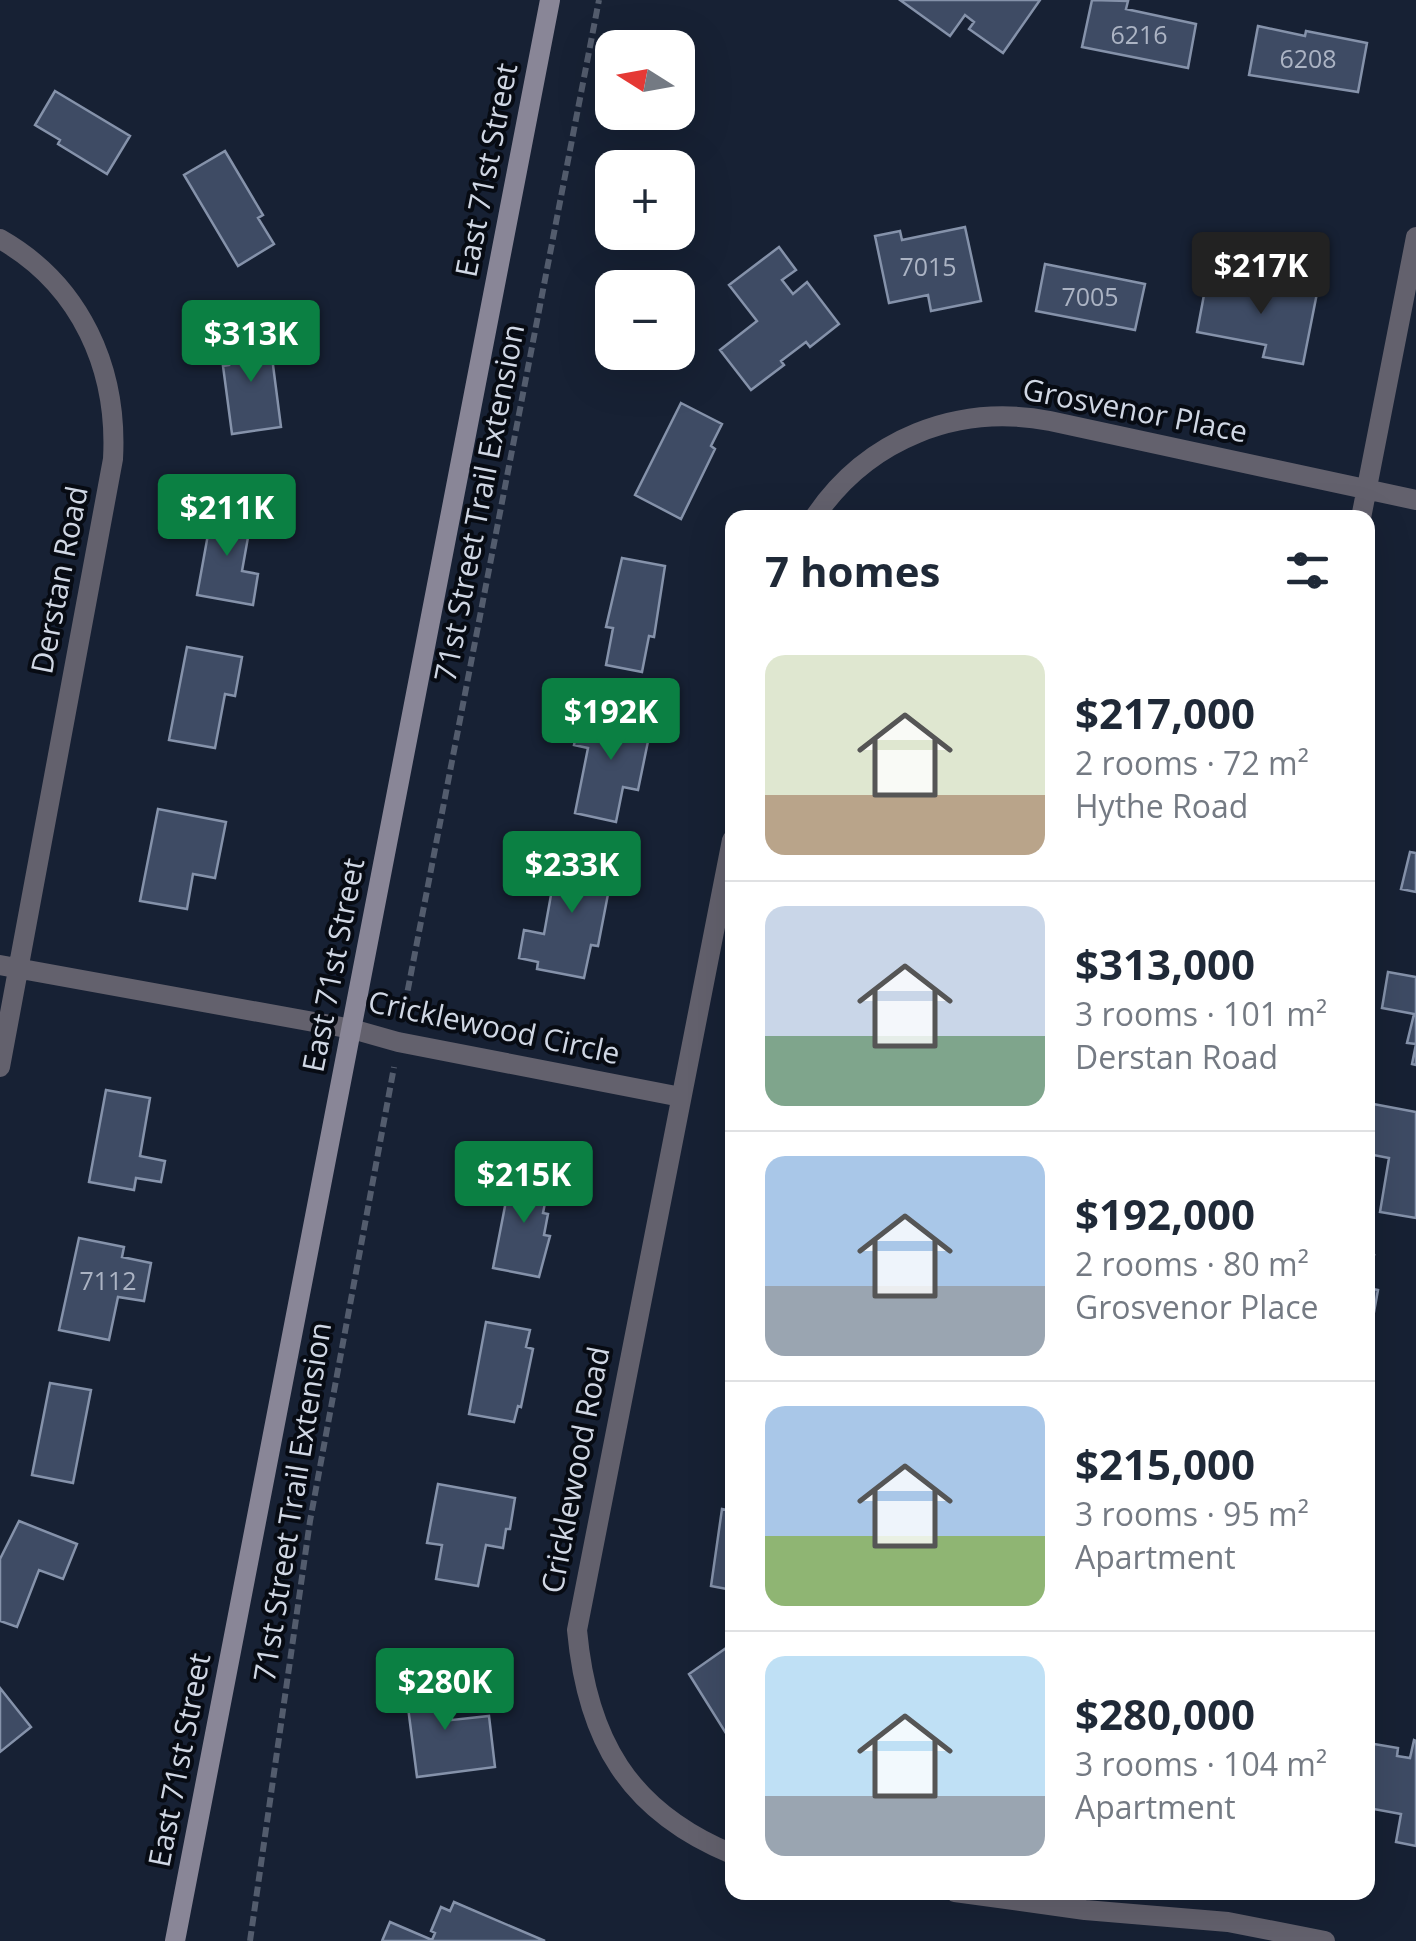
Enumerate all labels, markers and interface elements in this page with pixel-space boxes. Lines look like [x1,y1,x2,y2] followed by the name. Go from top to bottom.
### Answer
[1110,17,1168,51] house number: 6216
[595,30,695,130] north arrow
[595,30,695,370] map controls
[1279,41,1337,75] house number: 6208
[445,59,526,280] street label: East 71st Street
[595,150,695,250] button: +
[1191,232,1331,317] pin: $217K
[1214,243,1308,286] text: $217K
[899,249,957,283] house number: 7015
[595,270,695,370] button: −
[1061,279,1119,313] house number: 7005
[181,300,321,385] pin: $313K
[204,311,298,354] text: $313K
[424,320,533,685] street label: 71st Street Trail Extension
[1019,368,1251,451] street label: Grosvenor Place
[157,474,297,559] pin: $211K
[20,482,97,677] street label: Derstan Road
[180,485,274,528] text: $211K
[765,542,940,599] text: 7 homes
[1280,543,1335,598] icon: filters
[541,678,681,763] pin: $192K
[1075,684,1255,741] text: $217,000
[564,689,658,732] text: $192K
[845,695,965,815] icon: home
[1075,741,1309,784] text: 2 rooms · 72 m²
[1075,784,1248,827] text: Hythe Road
[502,831,642,916] pin: $233K
[525,842,619,885] text: $233K
[292,854,373,1075] street label: East 71st Street
[1075,935,1255,992] text: $313,000
[845,946,965,1066] icon: home
[365,980,624,1073] street label: Cricklewood Circle
[1075,992,1327,1035] text: 3 rooms · 101 m²
[1075,1035,1278,1078] text: Derstan Road
[454,1141,594,1226] pin: $215K
[477,1152,571,1195] text: $215K
[1075,1185,1255,1242] text: $192,000
[845,1196,965,1316] icon: home
[1075,1242,1309,1285] text: 2 rooms · 80 m²
[79,1263,137,1297] house number: 7112
[1075,1285,1318,1328] text: Grosvenor Place
[243,1319,340,1685] street label: 71st Street Trail Extension
[531,1343,619,1597] street label: Cricklewood Road
[1075,1435,1255,1492] text: $215,000
[845,1446,965,1566] icon: home
[1075,1492,1309,1535] text: 3 rooms · 95 m²
[1075,1535,1236,1578] text: Apartment
[375,1648,515,1733] pin: $280K
[138,1649,219,1870] street label: East 71st Street
[398,1659,492,1702] text: $280K
[1075,1685,1255,1742] text: $280,000
[845,1696,965,1816] icon: home
[1075,1742,1327,1785] text: 3 rooms · 104 m²
[1075,1785,1236,1828] text: Apartment

